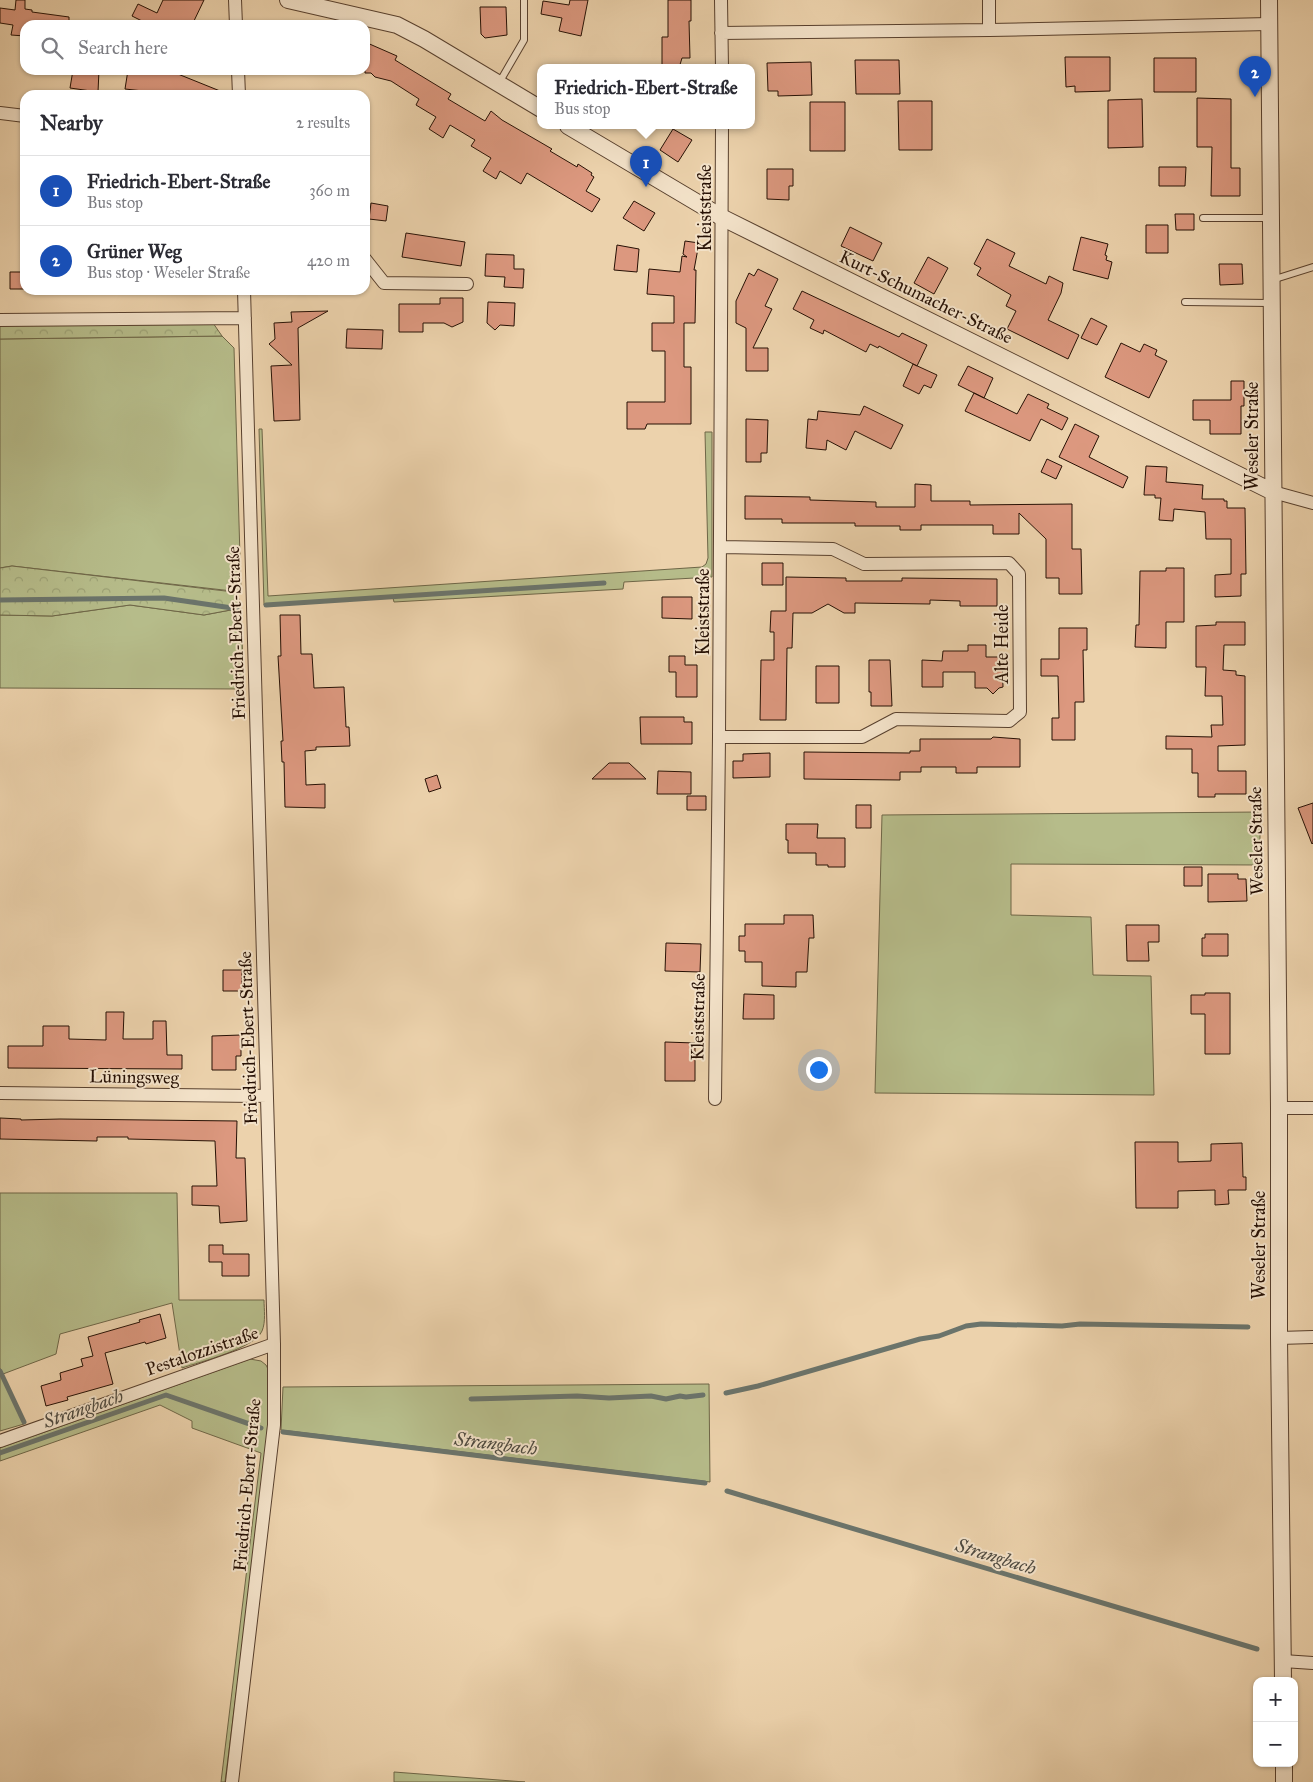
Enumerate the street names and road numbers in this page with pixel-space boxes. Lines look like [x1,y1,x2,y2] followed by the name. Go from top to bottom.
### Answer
[694,164,716,252] street label: Kleiststraße
[836,246,1016,348] street label: Kurt-Schumacher-Straße
[1241,382,1263,490] street label: Weseler Straße
[222,546,250,720] street label: Friedrich-Ebert-Straße
[692,568,714,656] street label: Kleiststraße
[991,605,1013,684] street label: Alte Heide
[1244,786,1268,896] street label: Weseler Straße
[234,951,262,1125] street label: Friedrich-Ebert-Straße
[686,973,710,1061] street label: Kleiststraße
[89,1065,180,1090] street label: Lüningsweg
[1248,1191,1270,1299] street label: Weseler Straße
[143,1321,261,1381] street label: Pestalozzistraße
[228,1398,266,1572] street label: Friedrich-Ebert-Straße

